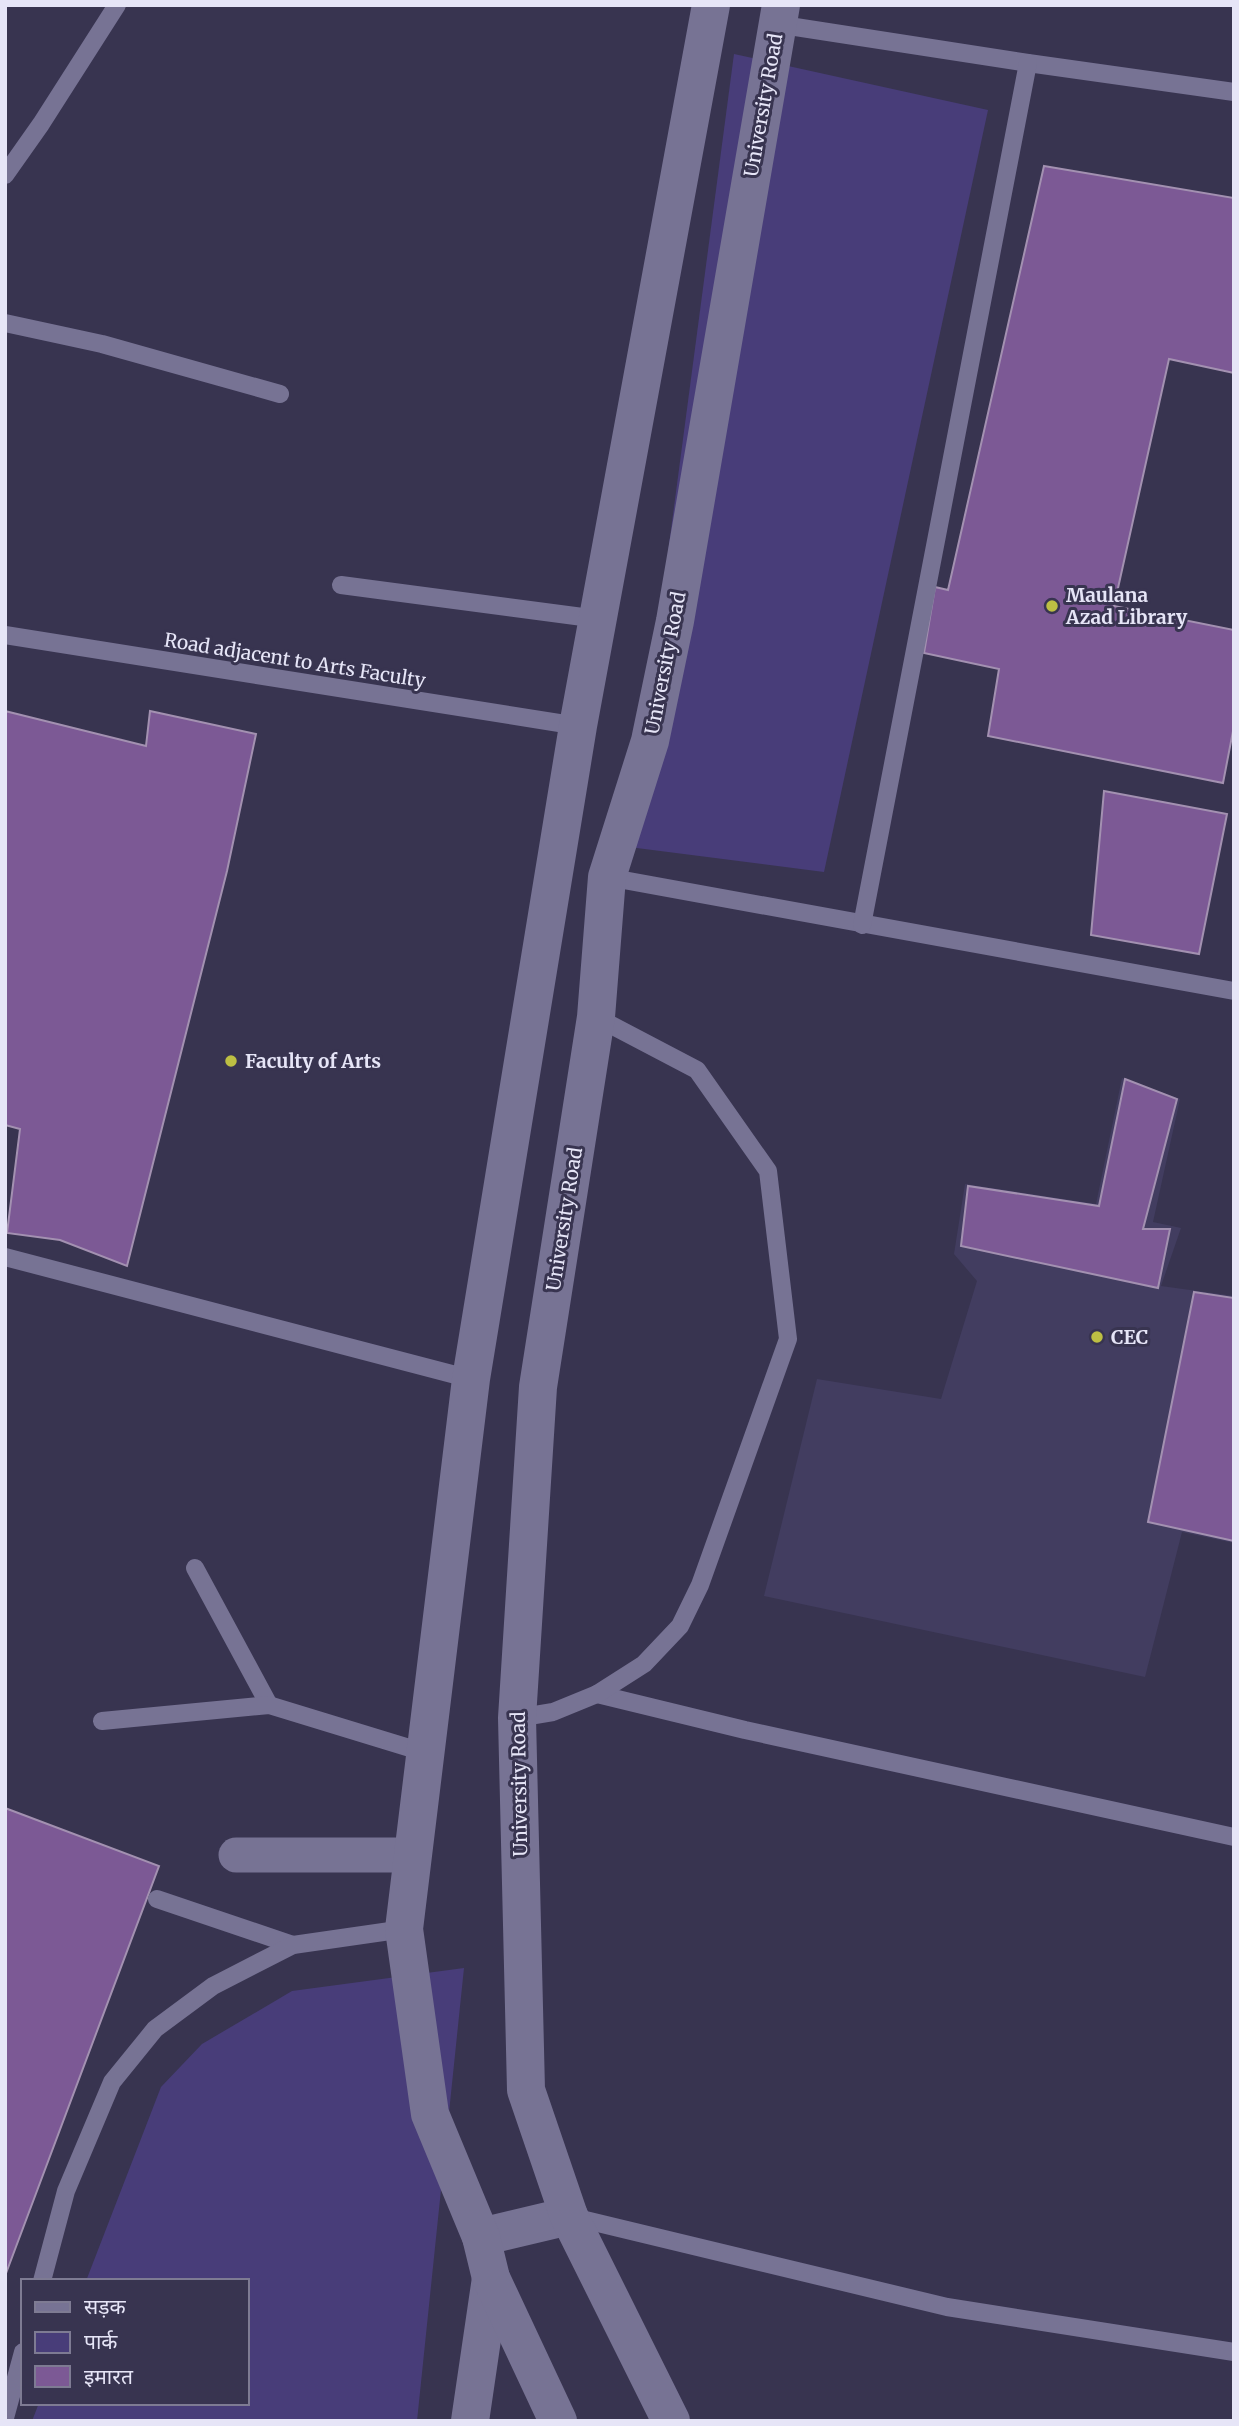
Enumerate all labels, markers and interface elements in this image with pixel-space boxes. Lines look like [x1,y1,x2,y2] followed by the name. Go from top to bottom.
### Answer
[739,31,787,179] street label: University Road
[1065,583,1188,629] place label: Maulana Azad Library
[639,589,691,737] street label: University Road
[1044,598,1060,614] marker: Maulana Azad Library
[163,627,427,693] street label: Road adjacent to Arts Faculty
[245,1049,381,1073] place label: Faculty of Arts
[223,1053,239,1069] marker: Faculty of Arts
[541,1145,587,1293] street label: University Road
[1111,1325,1148,1349] place label: CEC
[1089,1329,1105,1345] marker: CEC
[506,1711,532,1857] street label: University Road
[21,2279,248,2405] legend
[84,2293,126,2320] text: सड़क
[84,2328,118,2355] text: पार्क
[84,2363,134,2390] text: इमारत

